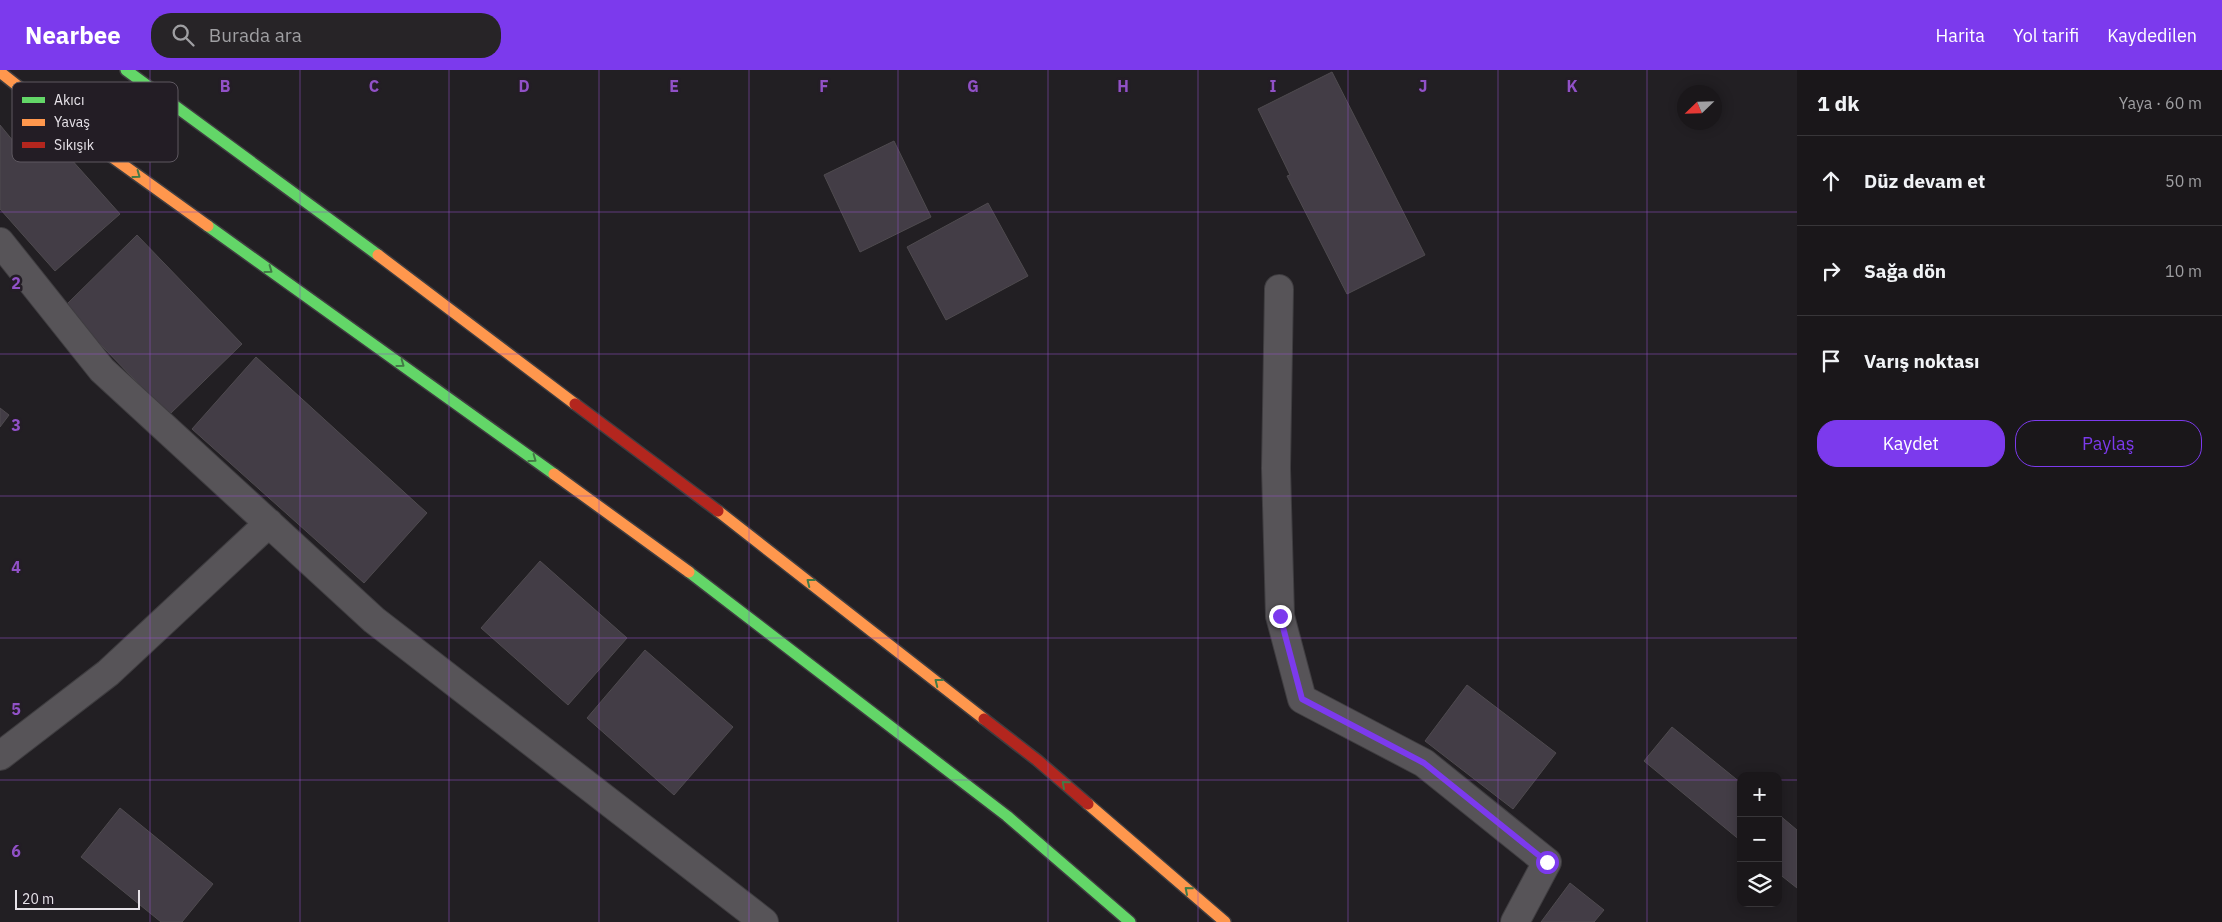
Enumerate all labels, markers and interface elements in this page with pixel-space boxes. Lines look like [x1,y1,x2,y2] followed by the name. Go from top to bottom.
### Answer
[151,13,501,58] search box
[25,19,121,51] text: Nearbee
[169,21,197,49] icon: search
[209,23,302,47] text: Burada ara
[1936,24,1985,47] text: Harita
[2013,24,2079,47] text: Yol tarifi
[2107,24,2197,47] text: Kaydedilen
[220,76,231,96] text: B
[369,76,379,96] text: C
[518,76,530,96] text: D
[669,76,679,96] text: E
[819,76,829,96] text: F
[967,76,979,96] text: G
[1117,76,1129,96] text: H
[1270,76,1277,96] text: I
[1419,76,1427,96] text: J
[1566,76,1578,96] text: K
[12,82,178,162] legend
[1677,85,1722,130] north arrow
[1817,89,1859,117] text: 1 dk
[54,91,84,109] text: Akıcı
[2119,93,2202,113] text: Yaya · 60 m
[54,113,90,131] text: Yavaş
[54,136,95,154] text: Sıkışık
[1817,167,1845,195] icon: ahead
[131,169,141,178] one-way arrow
[1864,169,1985,193] text: Düz devam et
[2165,171,2202,191] text: 50 m
[1817,257,1845,285] icon: right
[1864,259,1946,283] text: Sağa dön
[2165,261,2202,281] text: 10 m
[263,264,273,273] one-way arrow
[11,273,21,293] text: 2
[1817,347,1845,375] icon: arrive
[1864,349,1979,373] text: Varış noktası
[395,359,404,367] one-way arrow
[11,415,21,435] text: 3
[1817,420,2005,467] button: Kaydet
[2015,420,2202,467] button: Paylaş
[527,453,537,462] one-way arrow
[11,557,21,577] text: 4
[807,580,816,588] one-way arrow
[1269,605,1292,628] route end
[935,680,944,688] one-way arrow
[11,699,21,719] text: 5
[1737,772,1782,907] map controls
[1737,772,1782,817] button: +
[1061,781,1070,790] one-way arrow
[1737,817,1782,862] button: −
[11,841,21,861] text: 6
[1536,851,1559,874] route start
[1737,862,1782,907] button: layers
[15,887,140,910] scale bar
[1184,887,1193,896] one-way arrow
[22,890,54,908] text: 20 m

